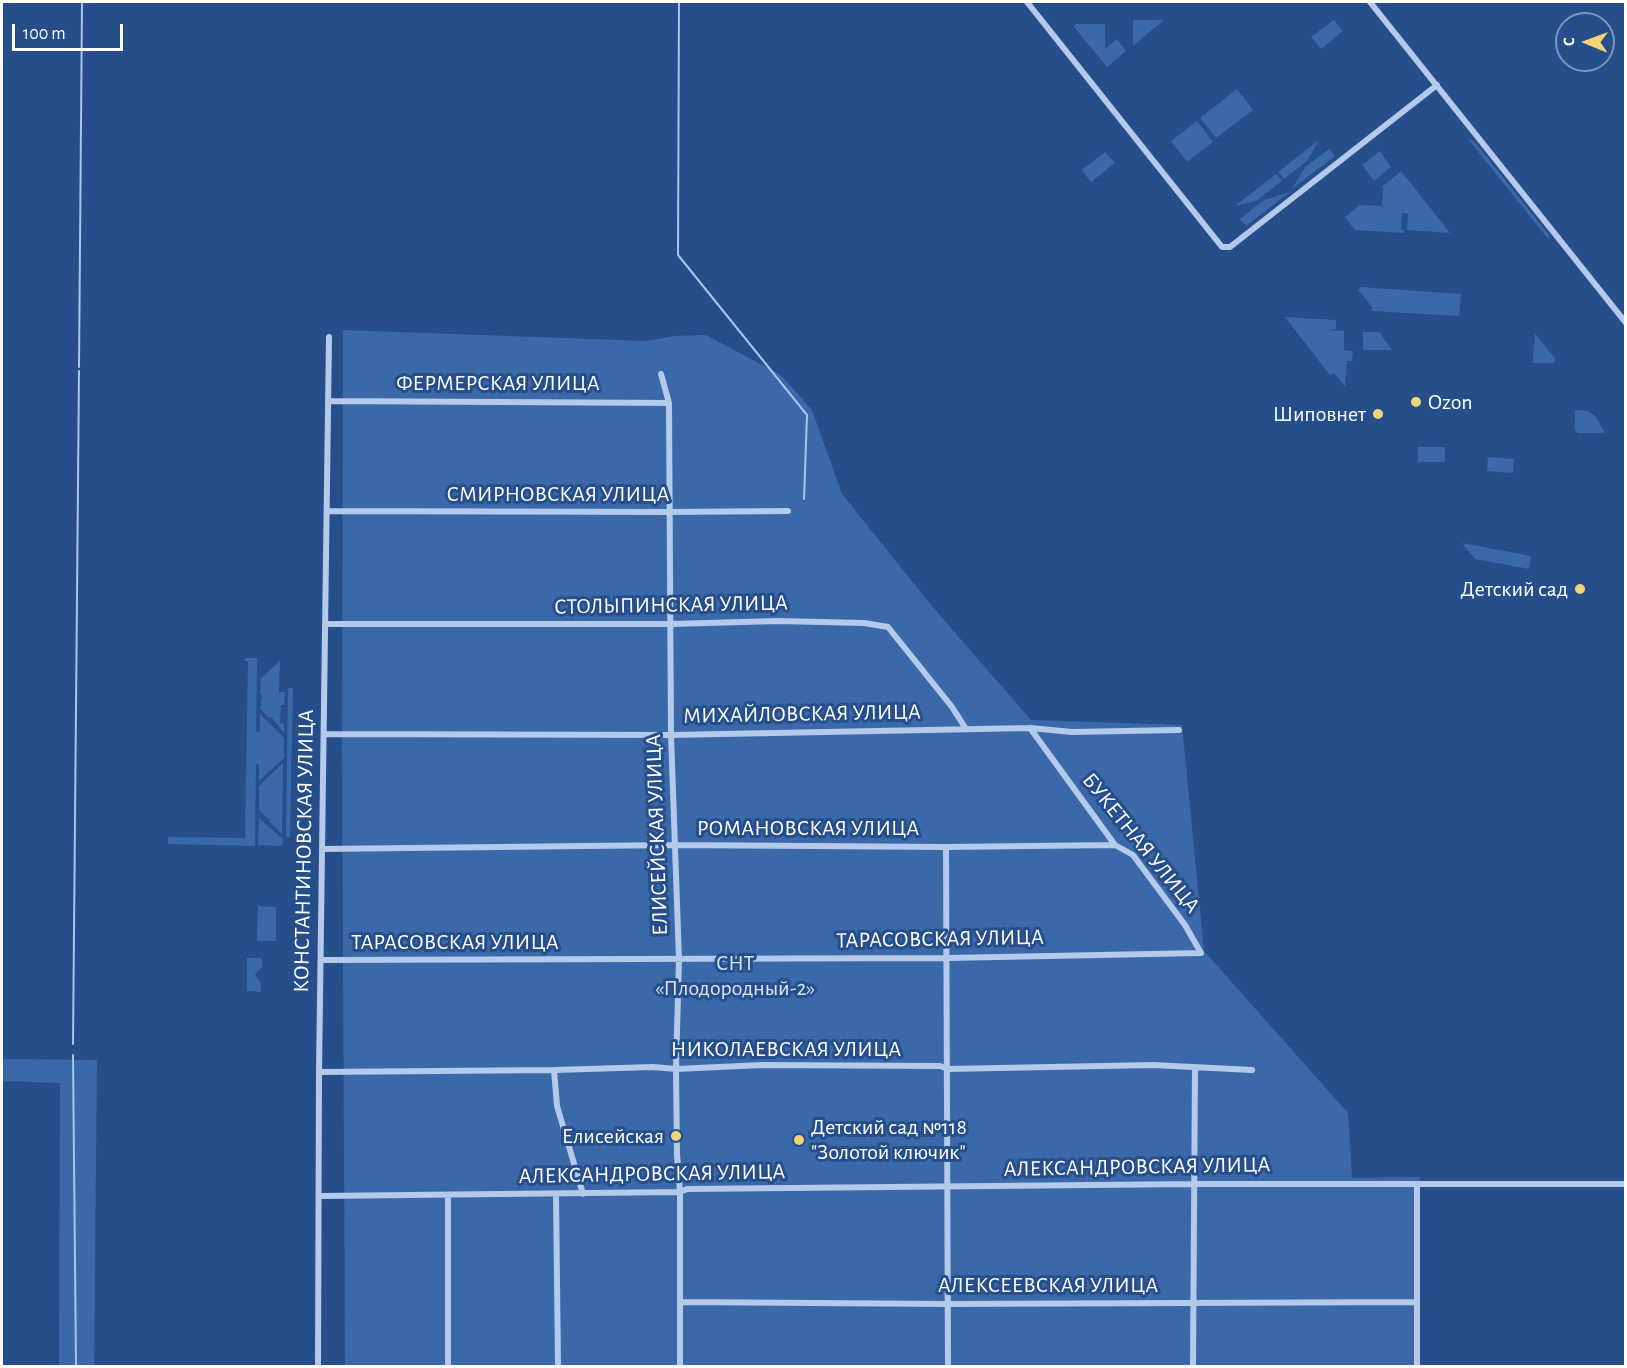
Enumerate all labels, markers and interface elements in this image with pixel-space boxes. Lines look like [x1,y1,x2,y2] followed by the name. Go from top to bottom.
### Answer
[15,12,126,50] scale bar
[1555,12,1615,72] north arrow
[23,25,66,43] text: 100 m
[1561,37,1577,46] text: С
[396,370,600,396] street label: ФЕРМЕРСКАЯ УЛИЦА
[1428,389,1473,415] place label: Ozon
[1409,395,1423,409] marker: Ozon
[1273,401,1366,427] place label: Шиповнет
[1371,407,1385,421] marker: Шиповнет
[447,481,669,507] street label: СМИРНОВСКАЯ УЛИЦА
[1461,576,1568,602] place label: Детский сад
[1573,582,1587,596] marker: Детский сад
[554,590,788,620] street label: СТОЛЫПИНСКАЯ УЛИЦА
[683,699,921,729] street label: МИХАЙЛОВСКАЯ УЛИЦА
[288,709,320,993] street label: КОНСТАНТИНОВСКАЯ УЛИЦА
[640,734,674,936] street label: ЕЛИСЕЙСКАЯ УЛИЦА
[1076,768,1206,918] street label: БУКЕТНАЯ УЛИЦА
[697,815,919,841] street label: РОМАНОВСКАЯ УЛИЦА
[836,924,1044,954] street label: ТАРАСОВСКАЯ УЛИЦА
[351,929,559,955] street label: ТАРАСОВСКАЯ УЛИЦА
[655,950,815,1002] park label: СНТ «Плодородный-2»
[671,1036,901,1062] street label: НИКОЛАЕВСКАЯ УЛИЦА
[811,1114,967,1166] place label: Детский сад №118 "Золотой ключик"
[562,1123,664,1149] place label: Елисейская
[669,1129,683,1143] marker: Елисейская
[792,1133,806,1147] marker: Детский сад №118 "Золотой ключик"
[1003,1151,1271,1183] street label: АЛЕКСАНДРОВСКАЯ УЛИЦА
[518,1158,786,1190] street label: АЛЕКСАНДРОВСКАЯ УЛИЦА
[938,1272,1158,1298] street label: АЛЕКСЕЕВСКАЯ УЛИЦА

